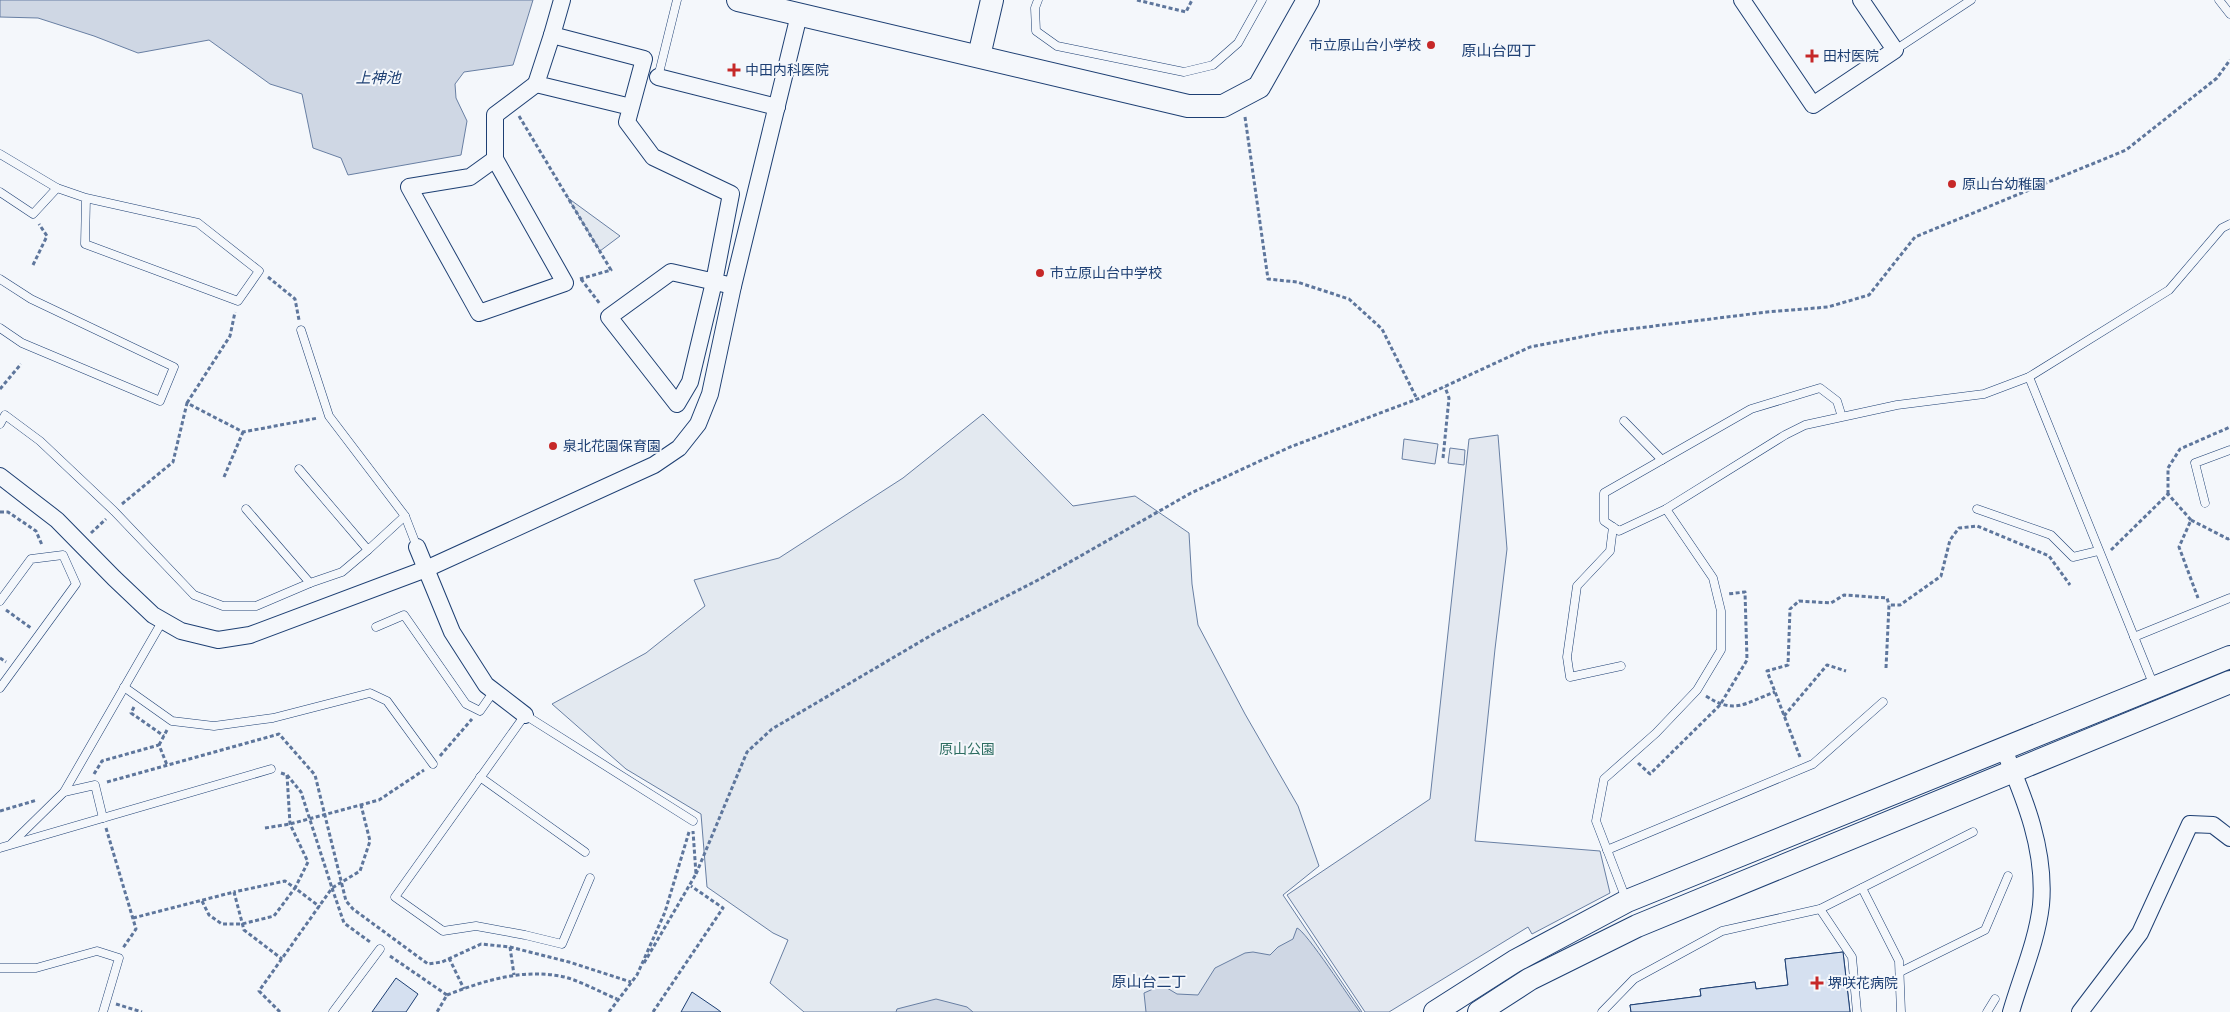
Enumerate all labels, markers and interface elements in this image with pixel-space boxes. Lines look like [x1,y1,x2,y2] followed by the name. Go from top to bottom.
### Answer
[1309,36,1421,54] place label: 市立原山台小学校
[1425,39,1437,51] marker: 市立原山台小学校
[1461,41,1537,61] district label: 原山台四丁
[1823,47,1879,65] place label: 田村医院
[1805,49,1819,63] marker: 田村医院
[745,61,829,79] place label: 中田内科医院
[727,63,741,77] marker: 中田内科医院
[355,68,402,88] water label: 上神池
[1962,175,2046,193] place label: 原山台幼稚園
[1946,178,1958,190] marker: 原山台幼稚園
[1050,264,1162,282] place label: 市立原山台中学校
[1034,267,1046,279] marker: 市立原山台中学校
[563,437,661,455] place label: 泉北花園保育園
[547,440,559,452] marker: 泉北花園保育園
[939,740,995,758] park label: 原山公園
[1111,972,1187,992] district label: 原山台二丁
[1828,974,1898,992] place label: 堺咲花病院
[1810,976,1824,990] marker: 堺咲花病院

